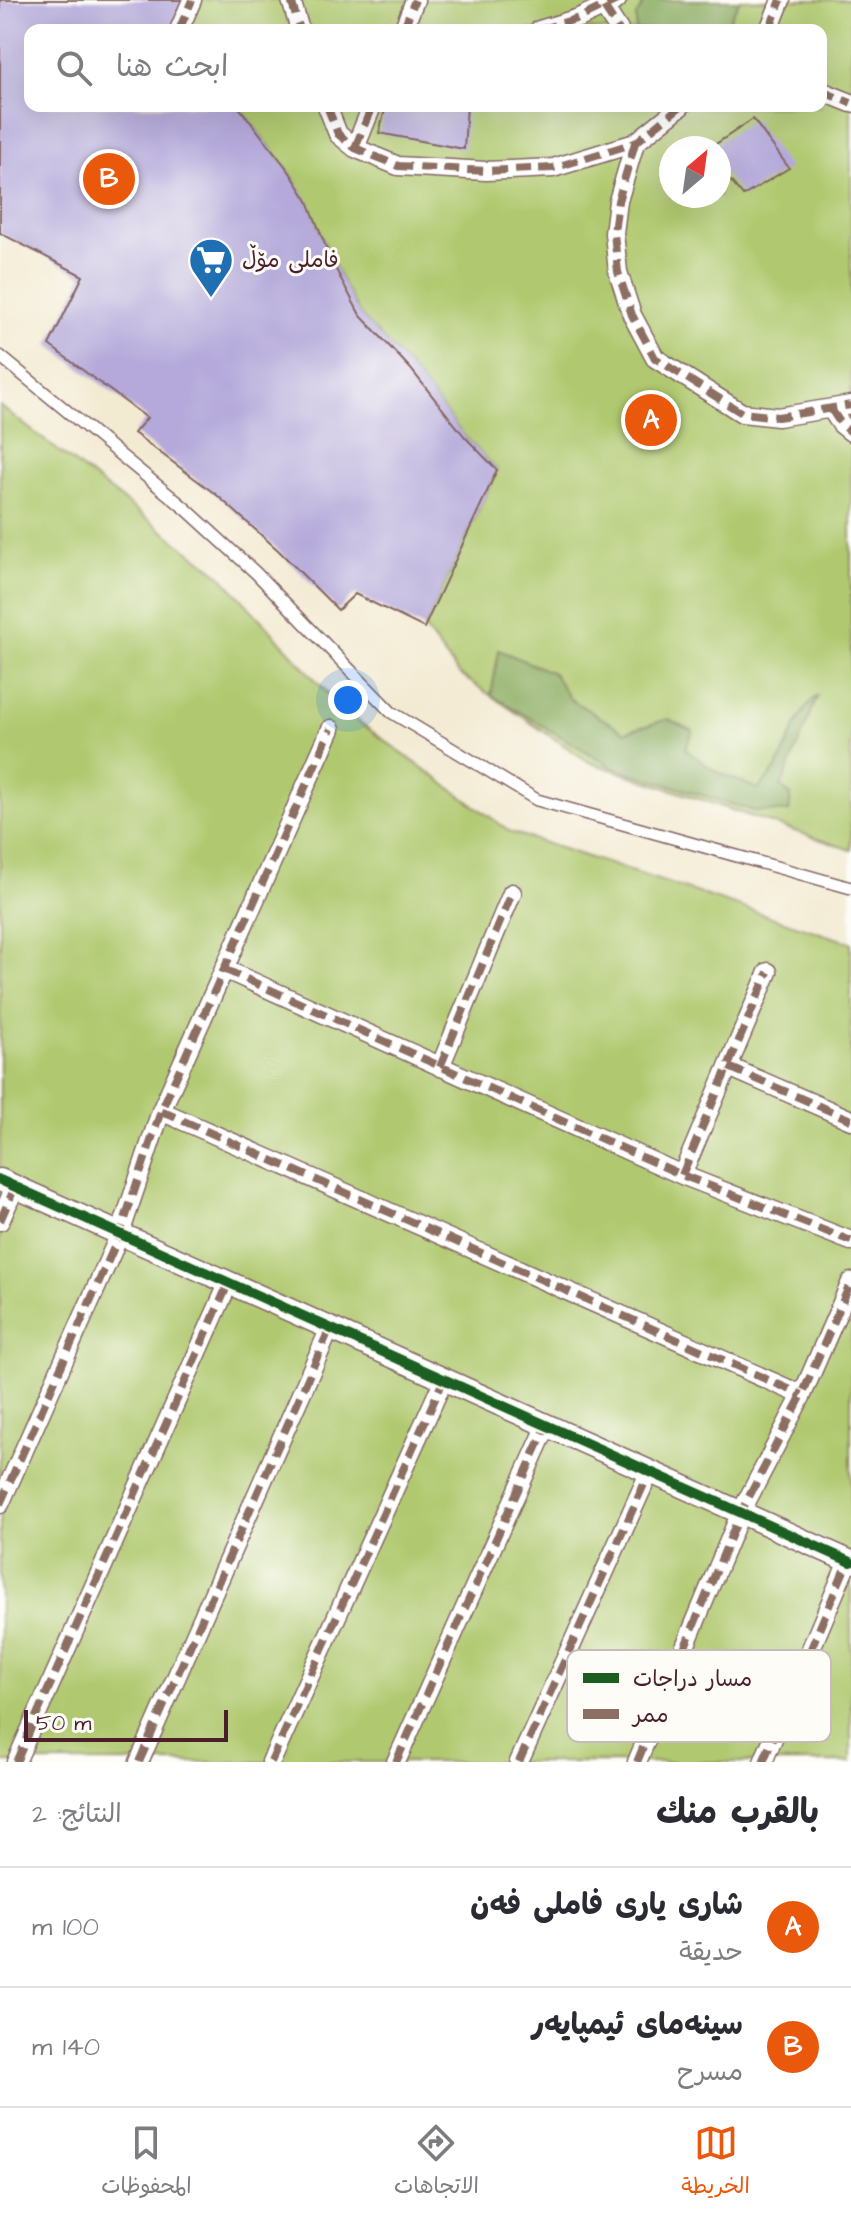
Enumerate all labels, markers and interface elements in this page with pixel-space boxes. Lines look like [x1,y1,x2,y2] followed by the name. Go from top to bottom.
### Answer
[24,24,827,112] search box
[52,46,96,90] icon: search
[116,46,228,88] text: ابحث هنا
[659,136,731,208] north arrow
[83,149,135,209] pin: B
[187,236,235,299] supermarket icon: فاملی مۆڵ
[242,243,339,276] place label: فاملی مۆڵ
[625,390,677,450] pin: A
[328,680,368,720] your location
[567,1650,831,1742] legend
[633,1664,752,1695] text: مسار دراجات
[631,1700,669,1731] text: ممر
[24,1706,228,1742] scale bar
[36,1708,91,1739] text: 50 m
[656,1789,819,1837] text: بالقرب منك
[32,1796,122,1832] text: النتائج: 2
[470,1884,743,1926] text: شاری یاری فاملی فەن
[32,1909,99,1945] text: 100 m
[785,1909,801,1945] text: A
[679,1934,743,1970] text: حديقة
[532,2004,743,2046] text: سینەمای ئیمپایەر
[32,2029,100,2065] text: 140 m
[784,2029,802,2065] text: B
[677,2054,743,2090] text: مسرح
[101,2121,192,2205] tab: المحفوظات
[394,2121,479,2205] tab: الاتجاهات
[681,2121,750,2205] tab: الخريطة

